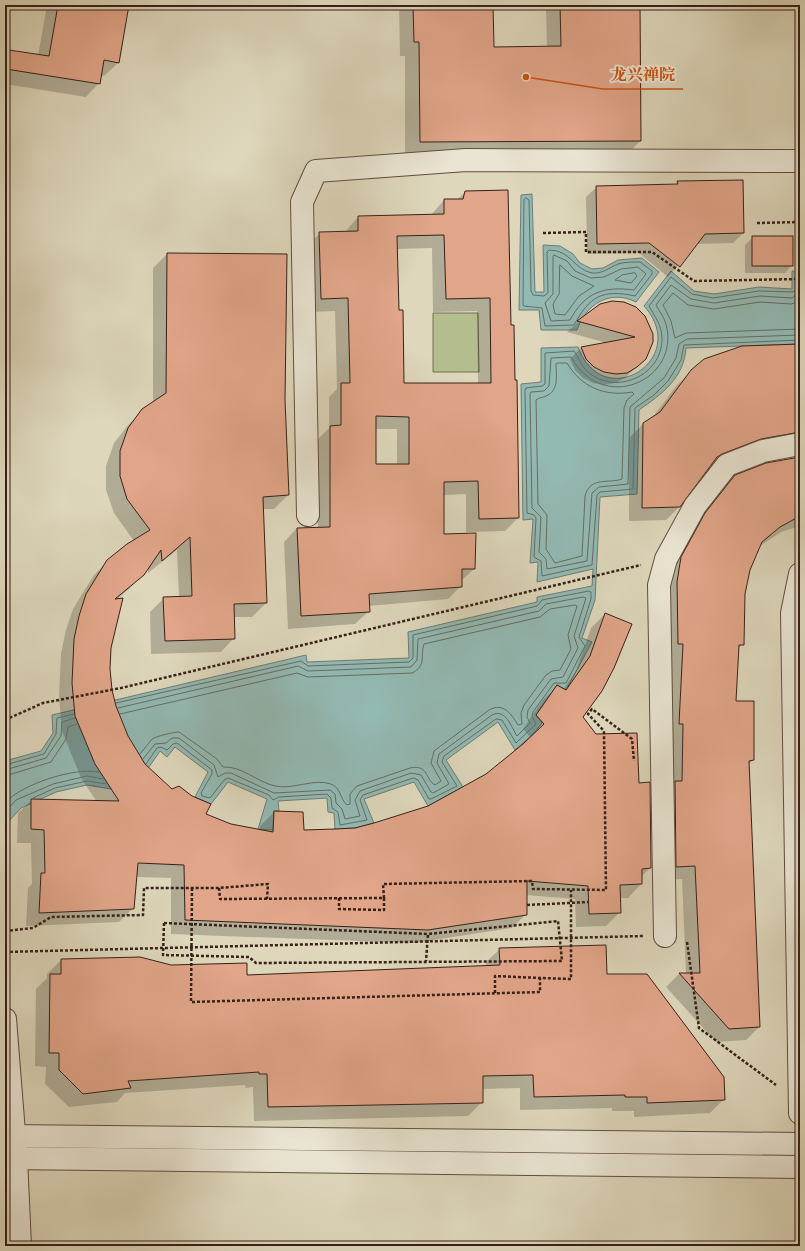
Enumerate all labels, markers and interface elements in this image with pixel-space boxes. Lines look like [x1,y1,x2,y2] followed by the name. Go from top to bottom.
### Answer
[603,61,683,89] callout: 龙兴禅院
[611,62,675,86] text: 龙兴禅院

